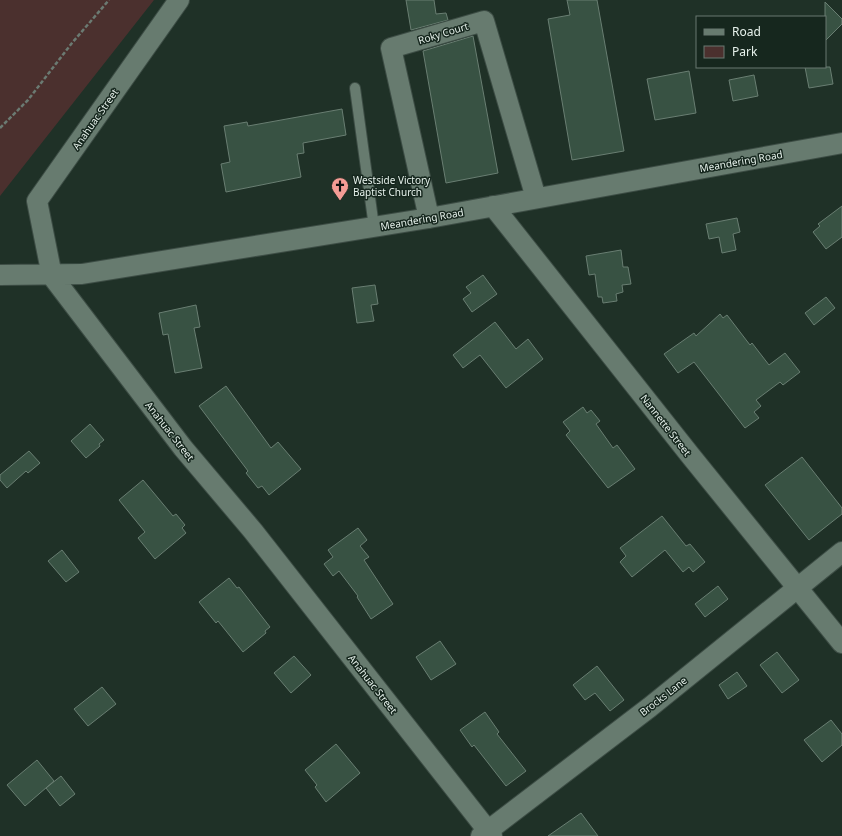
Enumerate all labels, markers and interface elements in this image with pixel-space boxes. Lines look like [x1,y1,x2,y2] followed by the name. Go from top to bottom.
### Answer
[696,16,826,68] legend
[416,19,470,47] street label: Roky Court
[732,23,761,40] text: Road
[732,43,758,60] text: Park
[69,85,121,152] street label: Anahuac Street
[698,147,784,175] street label: Meandering Road
[353,173,431,199] place label: Westside Victory Baptist Church
[330,176,350,201] church icon: Westside Victory Baptist Church
[379,205,465,233] street label: Meandering Road
[638,391,695,459] street label: Nannette Street
[142,399,198,464] street label: Anahuac Street
[345,652,401,717] street label: Anahuac Street
[636,673,690,719] street label: Brocks Lane

